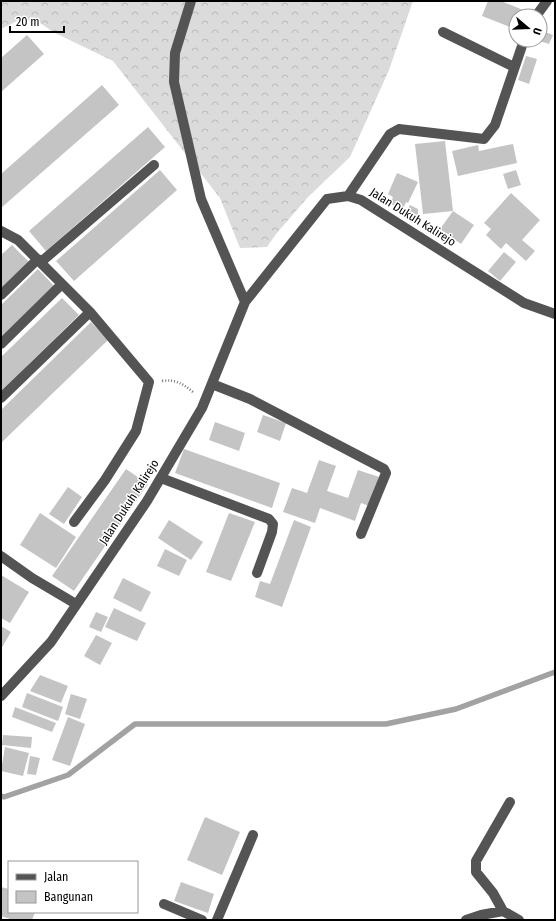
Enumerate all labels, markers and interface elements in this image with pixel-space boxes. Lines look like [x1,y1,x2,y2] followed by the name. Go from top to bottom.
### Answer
[10,8,64,34] scale bar
[508,8,548,48] north arrow
[16,15,40,29] text: 20 m
[530,26,544,36] text: U
[367,185,459,249] street label: Jalan Dukuh Kalirejo
[96,457,162,547] street label: Jalan Dukuh Kalirejo
[8,861,138,913] legend
[44,870,68,884] text: Jalan
[44,890,93,904] text: Bangunan

